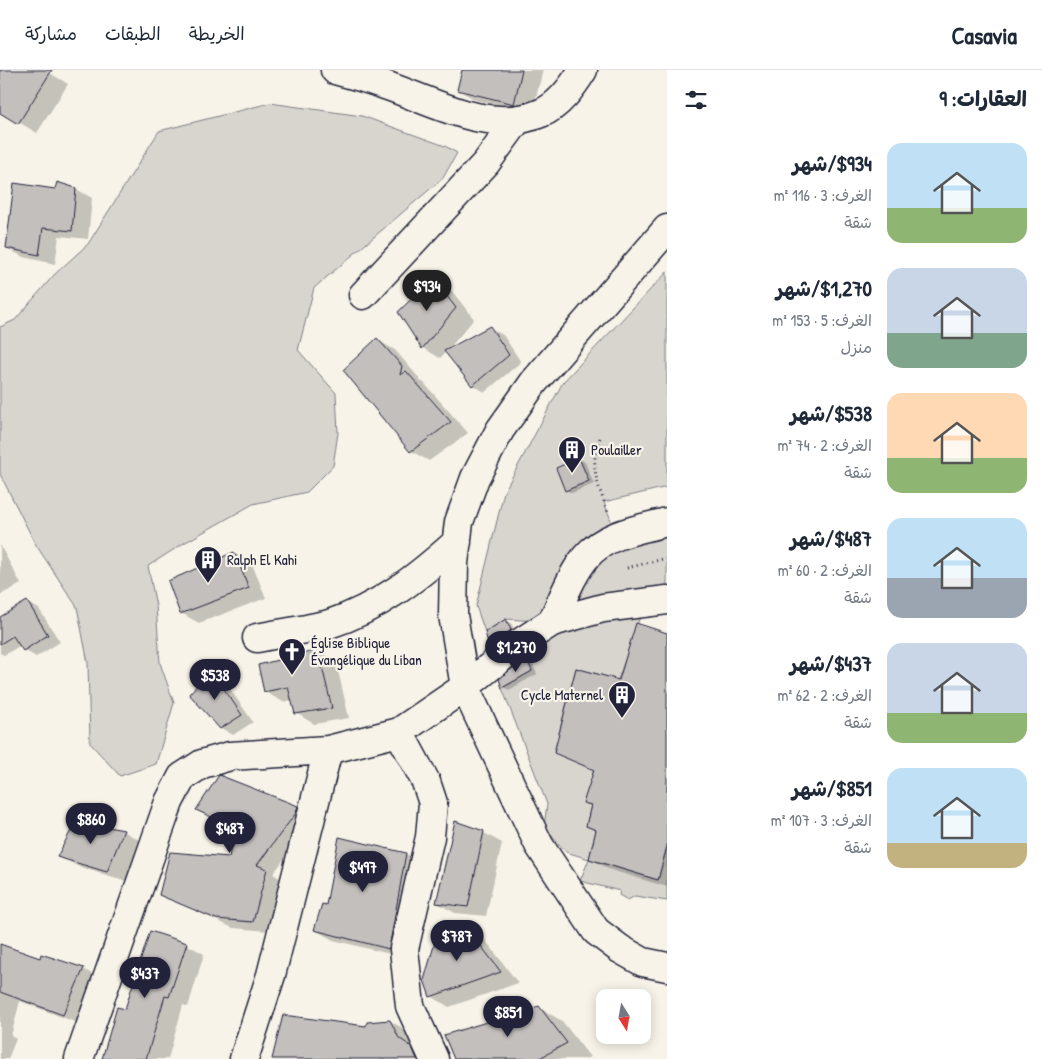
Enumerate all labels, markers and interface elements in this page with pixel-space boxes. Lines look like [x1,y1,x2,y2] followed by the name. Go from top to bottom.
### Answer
[951,19,1017,51] text: Casavia
[25,21,77,46] text: مشاركة
[105,21,161,46] text: الطبقات
[189,21,245,46] text: الخريطة
[939,84,1027,113] text: العقارات: 9
[682,86,710,114] icon: filters
[793,149,872,178] text: $934/شهر
[927,163,987,223] icon: home
[774,184,872,206] text: الغرف: 3 · 116 m²
[844,211,872,233] text: شقة
[397,270,457,312] pin: $934
[776,274,872,303] text: $1,270/شهر
[413,275,441,297] text: $934
[927,288,987,348] icon: home
[772,309,872,331] text: الغرف: 5 · 153 m²
[840,336,872,358] text: منزل
[790,399,872,428] text: $538/شهر
[927,413,987,473] icon: home
[777,434,872,456] text: الغرف: 2 · 74 m²
[557,435,587,474] building icon: Poulailler
[591,439,642,460] place label: Poulailler
[844,461,872,483] text: شقة
[790,524,872,553] text: $487/شهر
[927,538,987,598] icon: home
[193,545,223,584] building icon: Ralph El Kahi
[227,549,297,570] place label: Ralph El Kahi
[778,559,872,581] text: الغرف: 2 · 60 m²
[844,586,872,608] text: شقة
[475,630,557,673] pin: $1,270
[311,632,422,670] place label: Église Biblique Évangélique du Liban
[496,636,536,658] text: $1,270
[277,637,307,676] church icon: Église Biblique Évangélique du Liban
[790,649,872,678] text: $437/شهر
[185,658,245,701] pin: $538
[927,663,987,723] icon: home
[201,664,229,686] text: $538
[607,680,637,719] building icon: Cycle Maternel
[521,684,603,705] place label: Cycle Maternel
[778,684,872,706] text: الغرف: 2 · 62 m²
[844,711,872,733] text: شقة
[792,774,872,803] text: $851/شهر
[927,788,987,848] icon: home
[61,802,121,845] pin: $860
[77,808,105,830] text: $860
[771,809,872,831] text: الغرف: 3 · 107 m²
[200,812,260,854] pin: $487
[216,817,244,839] text: $487
[844,836,872,858] text: شقة
[333,850,393,893] pin: $497
[349,856,377,878] text: $497
[427,920,487,962] pin: $787
[442,925,472,947] text: $787
[115,956,175,999] pin: $437
[130,962,160,984] text: $437
[596,989,651,1044] north arrow
[596,989,651,1044] map controls
[478,996,538,1038] pin: $851
[494,1001,522,1023] text: $851

